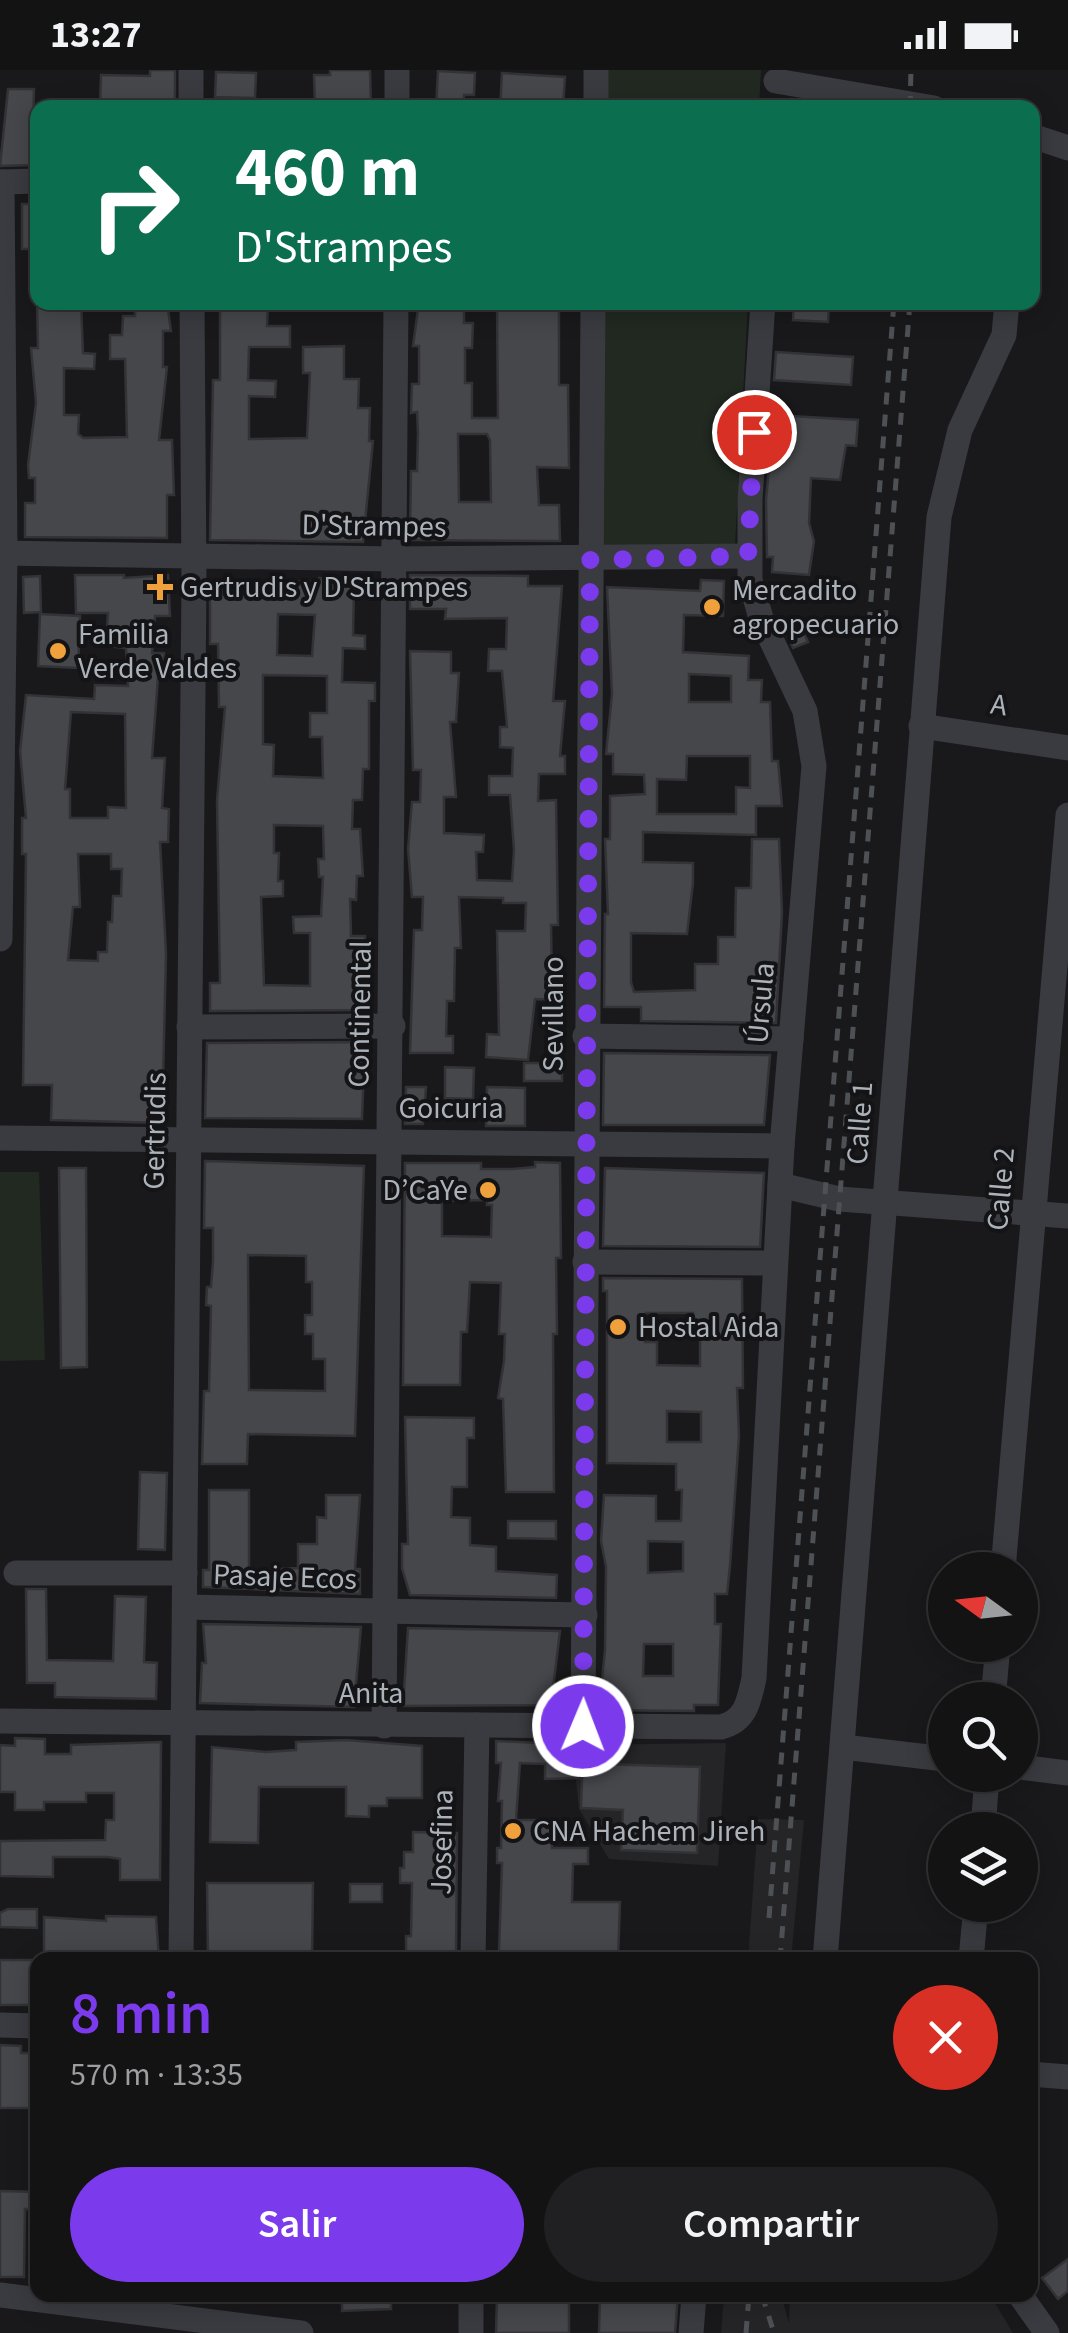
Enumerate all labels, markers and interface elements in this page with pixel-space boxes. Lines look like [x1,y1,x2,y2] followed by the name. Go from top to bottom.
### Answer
[50,8,142,62] text: 13:27
[235,123,420,223] text: 460 m
[70,140,200,270] icon: right
[235,216,452,280] text: D'Strampes
[712,390,797,475] pin
[727,405,782,460] icon: arrive
[301,503,447,549] street label: D'Strampes
[180,566,468,609] place label: Gertrudis y D'Strampes
[732,569,899,646] place label: Mercadito agropecuario
[149,576,171,598] marker: Gertrudis y D'Strampes
[701,596,723,618] marker: Mercadito agropecuario
[78,613,237,690] place label: Familia Verde Valdes
[47,640,69,662] marker: Familia Verde Valdes
[988,683,1011,728] street label: A
[337,940,383,1088] street label: Continental
[532,956,575,1072] street label: Sevillano
[736,961,786,1045] street label: Úrsula
[132,1072,178,1190] street label: Gertrudis
[836,1080,884,1166] street label: Calle 1
[398,1087,504,1130] street label: Goicuria
[976,1146,1026,1232] street label: Calle 2
[383,1169,468,1212] place label: D’CaYe
[477,1179,499,1201] marker: D’CaYe
[638,1306,779,1349] place label: Hostal Aida
[607,1316,629,1338] marker: Hostal Aida
[928,1552,1038,1662] north arrow
[928,1552,1038,1922] map controls
[212,1553,358,1601] street label: Pasaje Ecos
[339,1672,403,1715] street label: Anita
[531,1674,635,1778] position arrow
[928,1682,1038,1792] button: search
[420,1789,464,1895] street label: Josefina
[533,1810,765,1853] place label: CNA Hachem Jireh
[928,1812,1038,1922] button: layers
[502,1820,524,1842] marker: CNA Hachem Jireh
[70,1972,213,2057] text: 8 min
[893,1985,998,2090] button: close
[70,2052,243,2098] text: 570 m · 13:35
[70,2167,524,2282] button: Salir
[544,2167,998,2282] button: Compartir

